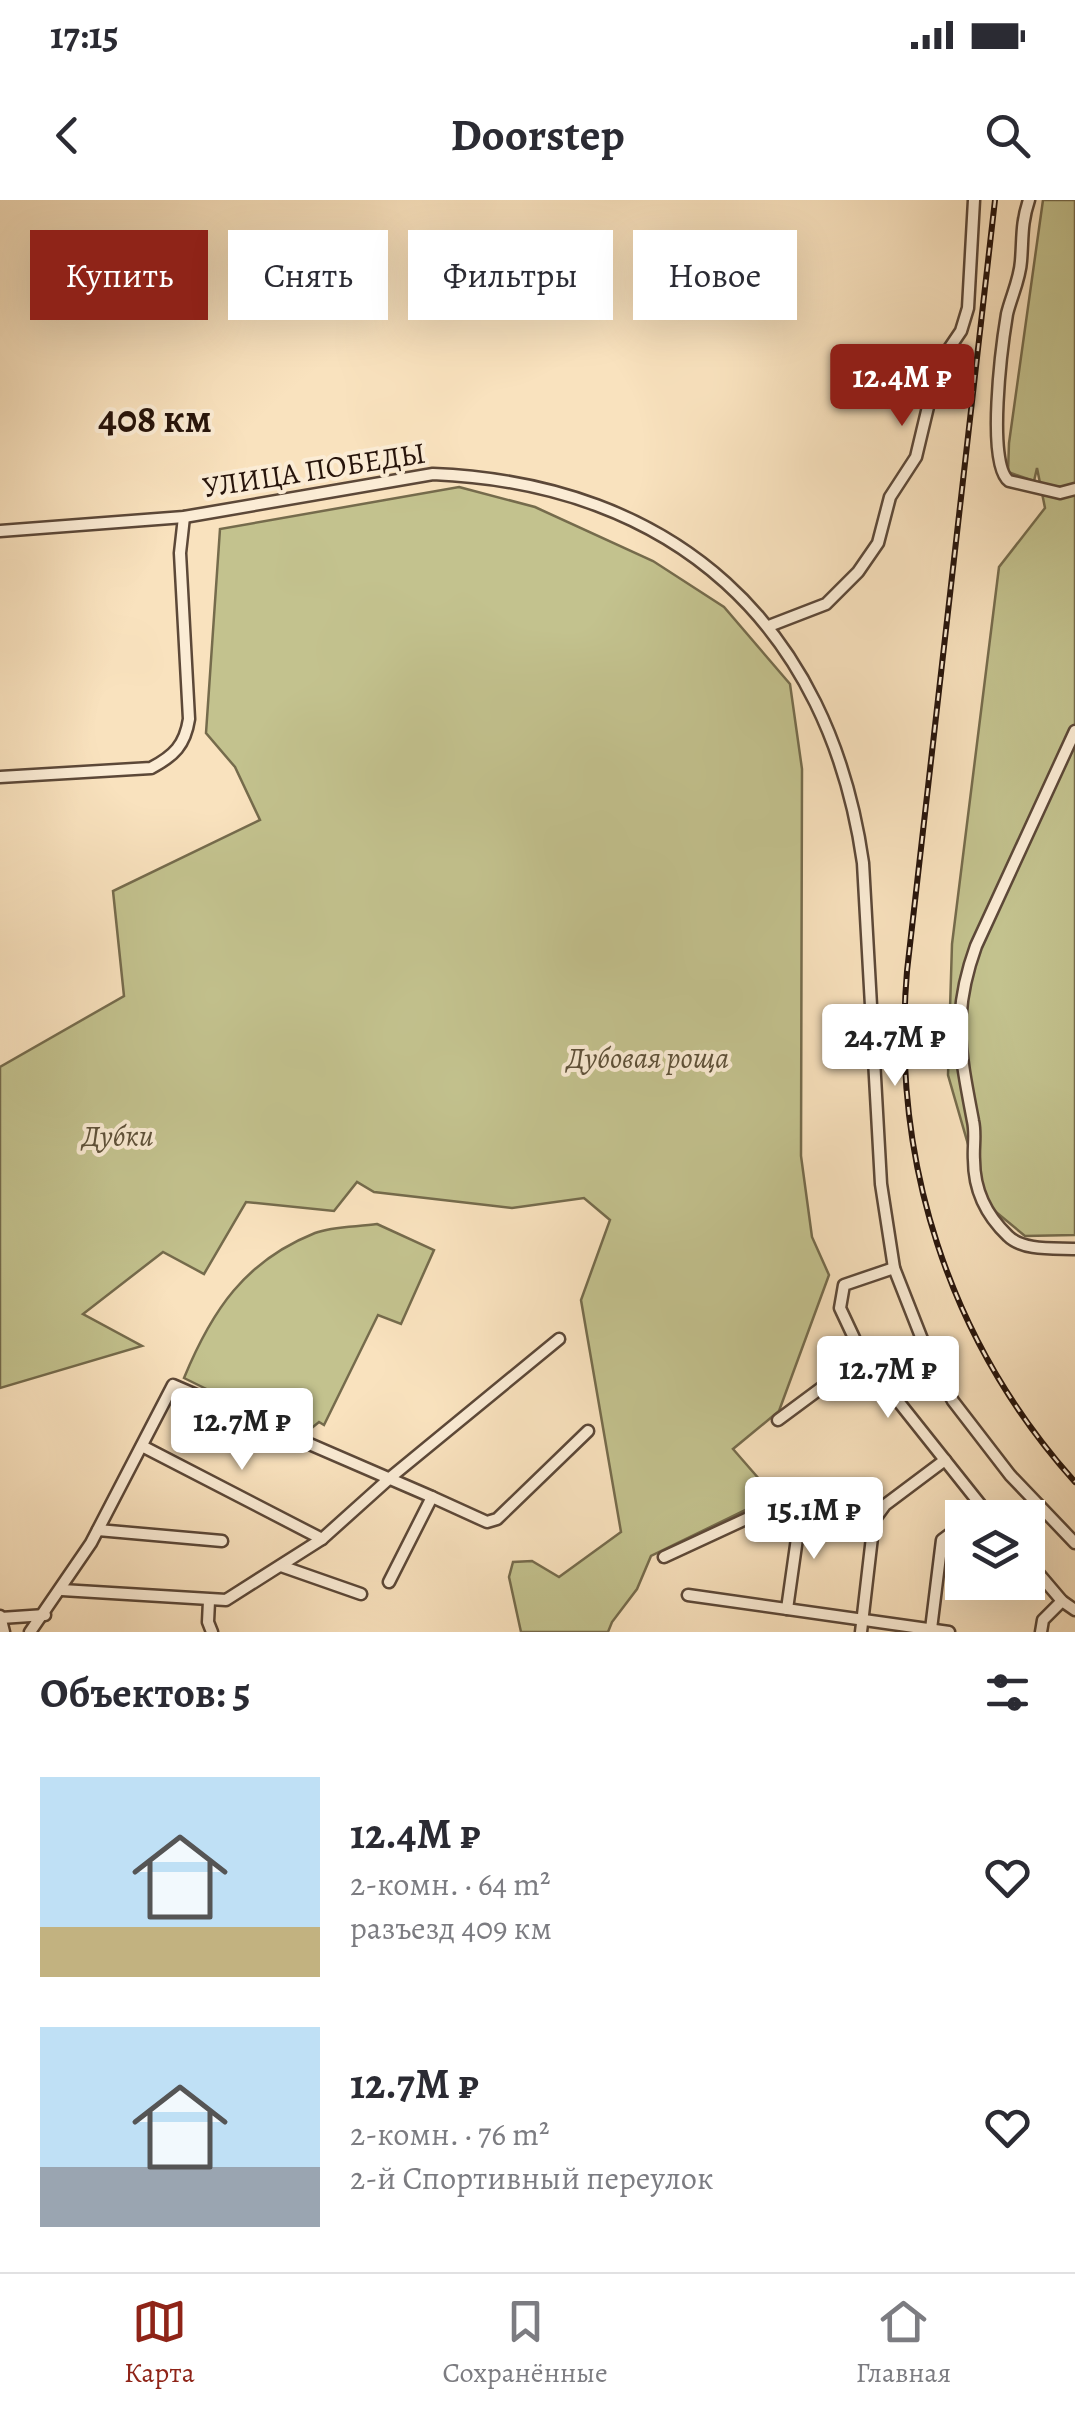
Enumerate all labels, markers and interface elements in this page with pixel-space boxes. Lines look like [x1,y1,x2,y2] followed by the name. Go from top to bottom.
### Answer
[50,9,119,61] text: 17:15
[450,104,625,166] text: Doorstep
[40,108,95,163] icon: back
[980,108,1035,163] icon: search
[30,230,208,320] chip: Купить
[228,230,388,320] chip: Снять
[408,230,613,320] chip: Фильтры
[633,230,797,320] chip: Новое
[810,344,994,429] pin: 12.4M ₽
[852,354,952,398] text: 12.4M ₽
[98,391,212,446] district label: 408 км
[200,433,428,507] street label: УЛИЦА ПОБЕДЫ
[803,1004,987,1089] pin: 24.7M ₽
[844,1014,946,1058] text: 24.7M ₽
[565,1038,729,1078] park label: Дубовая роща
[80,1116,154,1156] park label: Дубки
[796,1336,980,1421] pin: 12.7M ₽
[839,1346,937,1390] text: 12.7M ₽
[150,1388,334,1473] pin: 12.7M ₽
[193,1398,291,1442] text: 12.7M ₽
[722,1477,906,1562] pin: 15.1M ₽
[767,1487,861,1531] text: 15.1M ₽
[945,1500,1045,1600] map controls
[945,1500,1045,1600] button: layers
[40,1664,251,1721] text: Объектов: 5
[980,1665,1035,1720] icon: filters
[350,1805,481,1862] text: 12.4M ₽
[120,1817,240,1937] icon: home
[980,1850,1035,1905] icon: heart
[350,1862,550,1906] text: 2-комн. · 64 m²
[350,1906,552,1950] text: разъезд 409 км
[350,2055,479,2112] text: 12.7M ₽
[120,2067,240,2187] icon: home
[980,2100,1035,2155] icon: heart
[350,2112,549,2156] text: 2-комн. · 76 m²
[350,2156,714,2200] text: 2-й Спортивный переулок
[124,2294,195,2392] tab: Карта
[443,2294,608,2392] tab: Сохранённые
[856,2294,951,2392] tab: Главная

